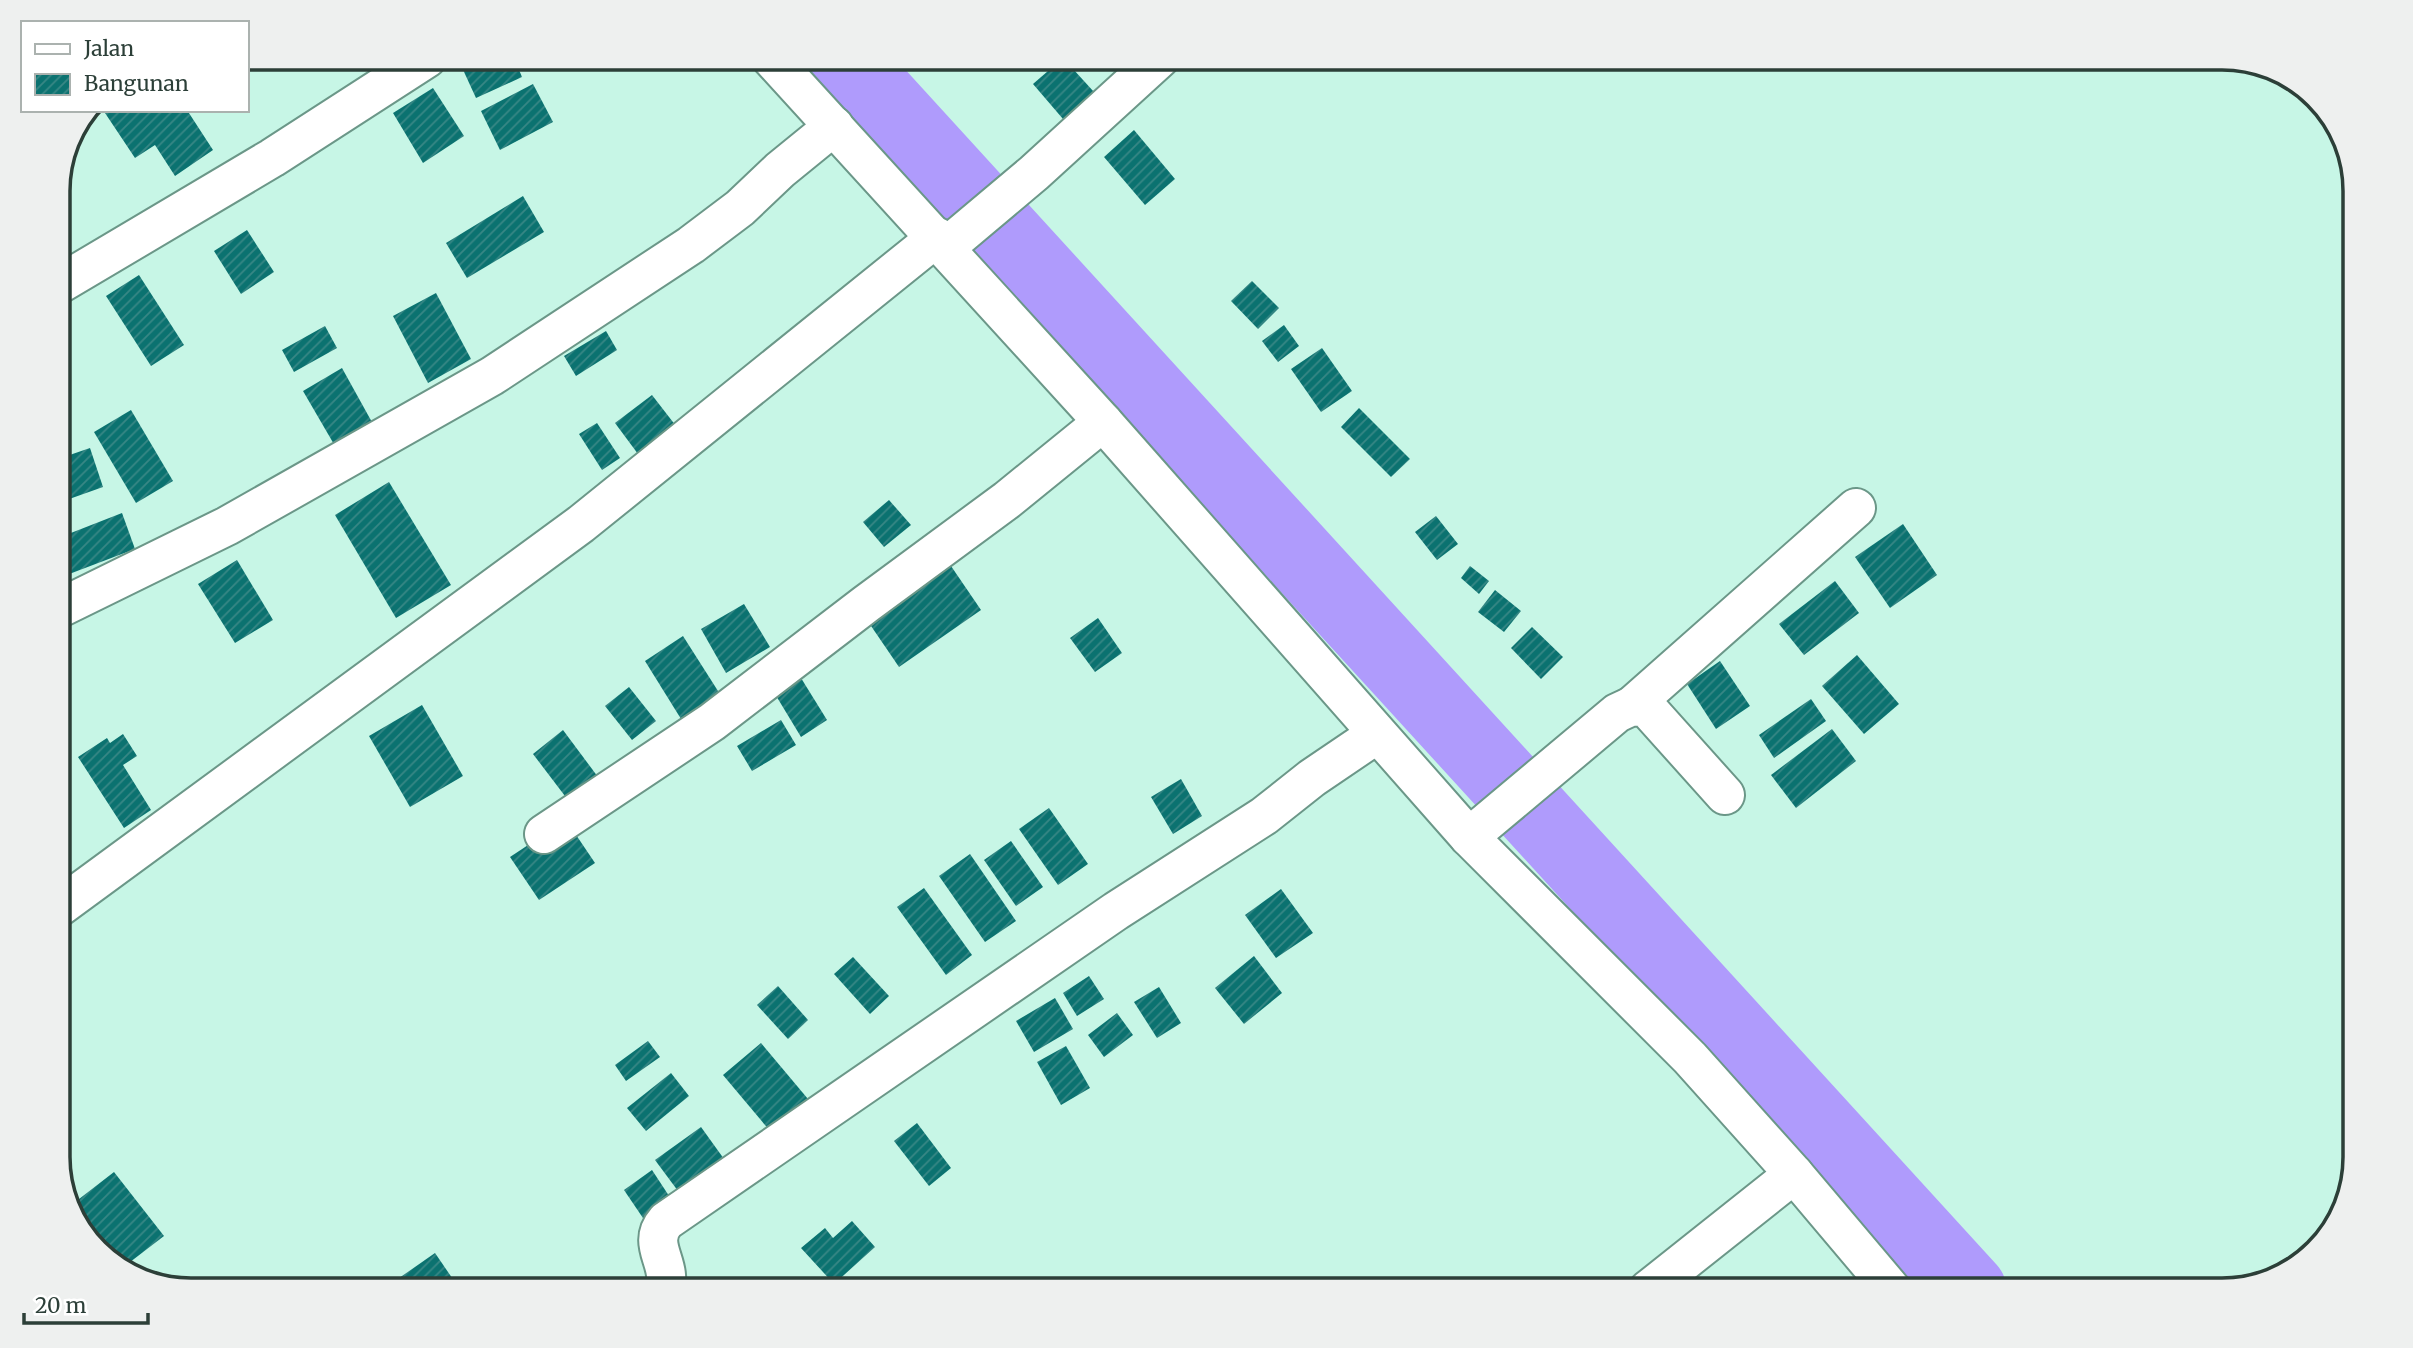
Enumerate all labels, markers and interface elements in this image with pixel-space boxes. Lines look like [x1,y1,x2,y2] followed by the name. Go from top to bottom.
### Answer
[21,21,248,112] legend
[83,35,134,62] text: Jalan
[84,70,189,97] text: Bangunan
[24,1282,149,1326] scale bar
[35,1292,87,1319] text: 20 m

